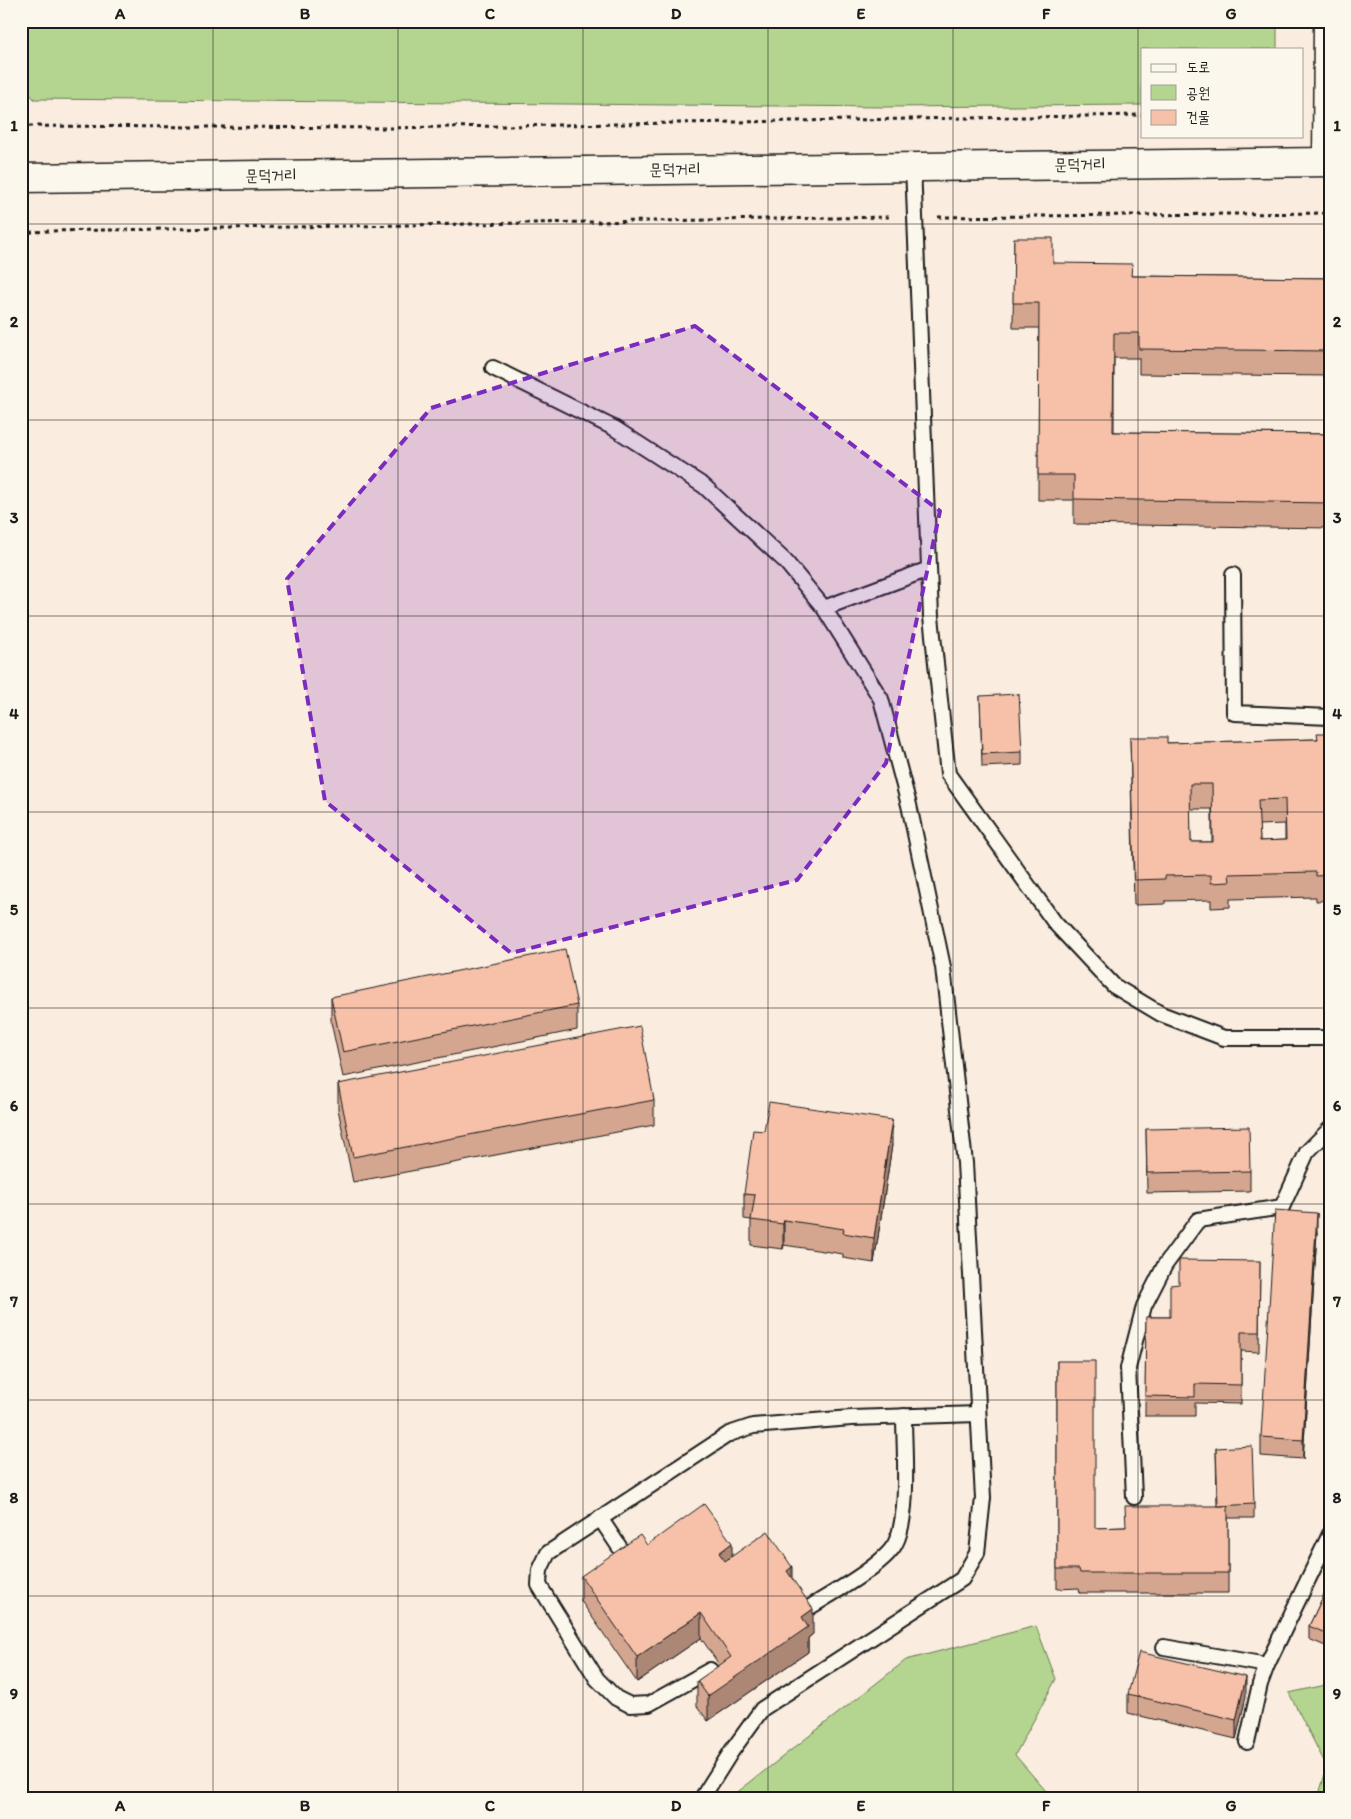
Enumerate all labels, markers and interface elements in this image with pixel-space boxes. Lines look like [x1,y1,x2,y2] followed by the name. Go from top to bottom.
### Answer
[114,4,126,23] text: A
[300,4,311,23] text: B
[485,4,496,23] text: C
[671,4,682,23] text: D
[857,4,866,23] text: E
[1042,4,1051,23] text: F
[1225,4,1237,23] text: G
[1141,48,1304,138] legend
[1186,58,1210,76] text: 도로
[1186,84,1210,102] text: 공원
[1186,108,1210,126] text: 건물
[10,116,18,135] text: 1
[1333,116,1341,135] text: 1
[1054,154,1106,174] street label: 문덕거리
[649,159,701,179] street label: 문덕거리
[245,165,297,185] street label: 문덕거리
[10,312,19,331] text: 2
[1333,312,1342,331] text: 2
[10,508,19,527] text: 3
[1333,508,1342,527] text: 3
[9,704,19,723] text: 4
[1332,704,1342,723] text: 4
[10,900,19,919] text: 5
[1333,900,1342,919] text: 5
[10,1096,19,1115] text: 6
[1333,1096,1342,1115] text: 6
[9,1292,18,1311] text: 7
[1332,1292,1341,1311] text: 7
[10,1488,19,1507] text: 8
[1333,1488,1342,1507] text: 8
[10,1684,18,1703] text: 9
[1333,1684,1341,1703] text: 9
[114,1796,126,1815] text: A
[300,1796,311,1815] text: B
[485,1796,496,1815] text: C
[671,1796,682,1815] text: D
[857,1796,866,1815] text: E
[1042,1796,1051,1815] text: F
[1225,1796,1237,1815] text: G

